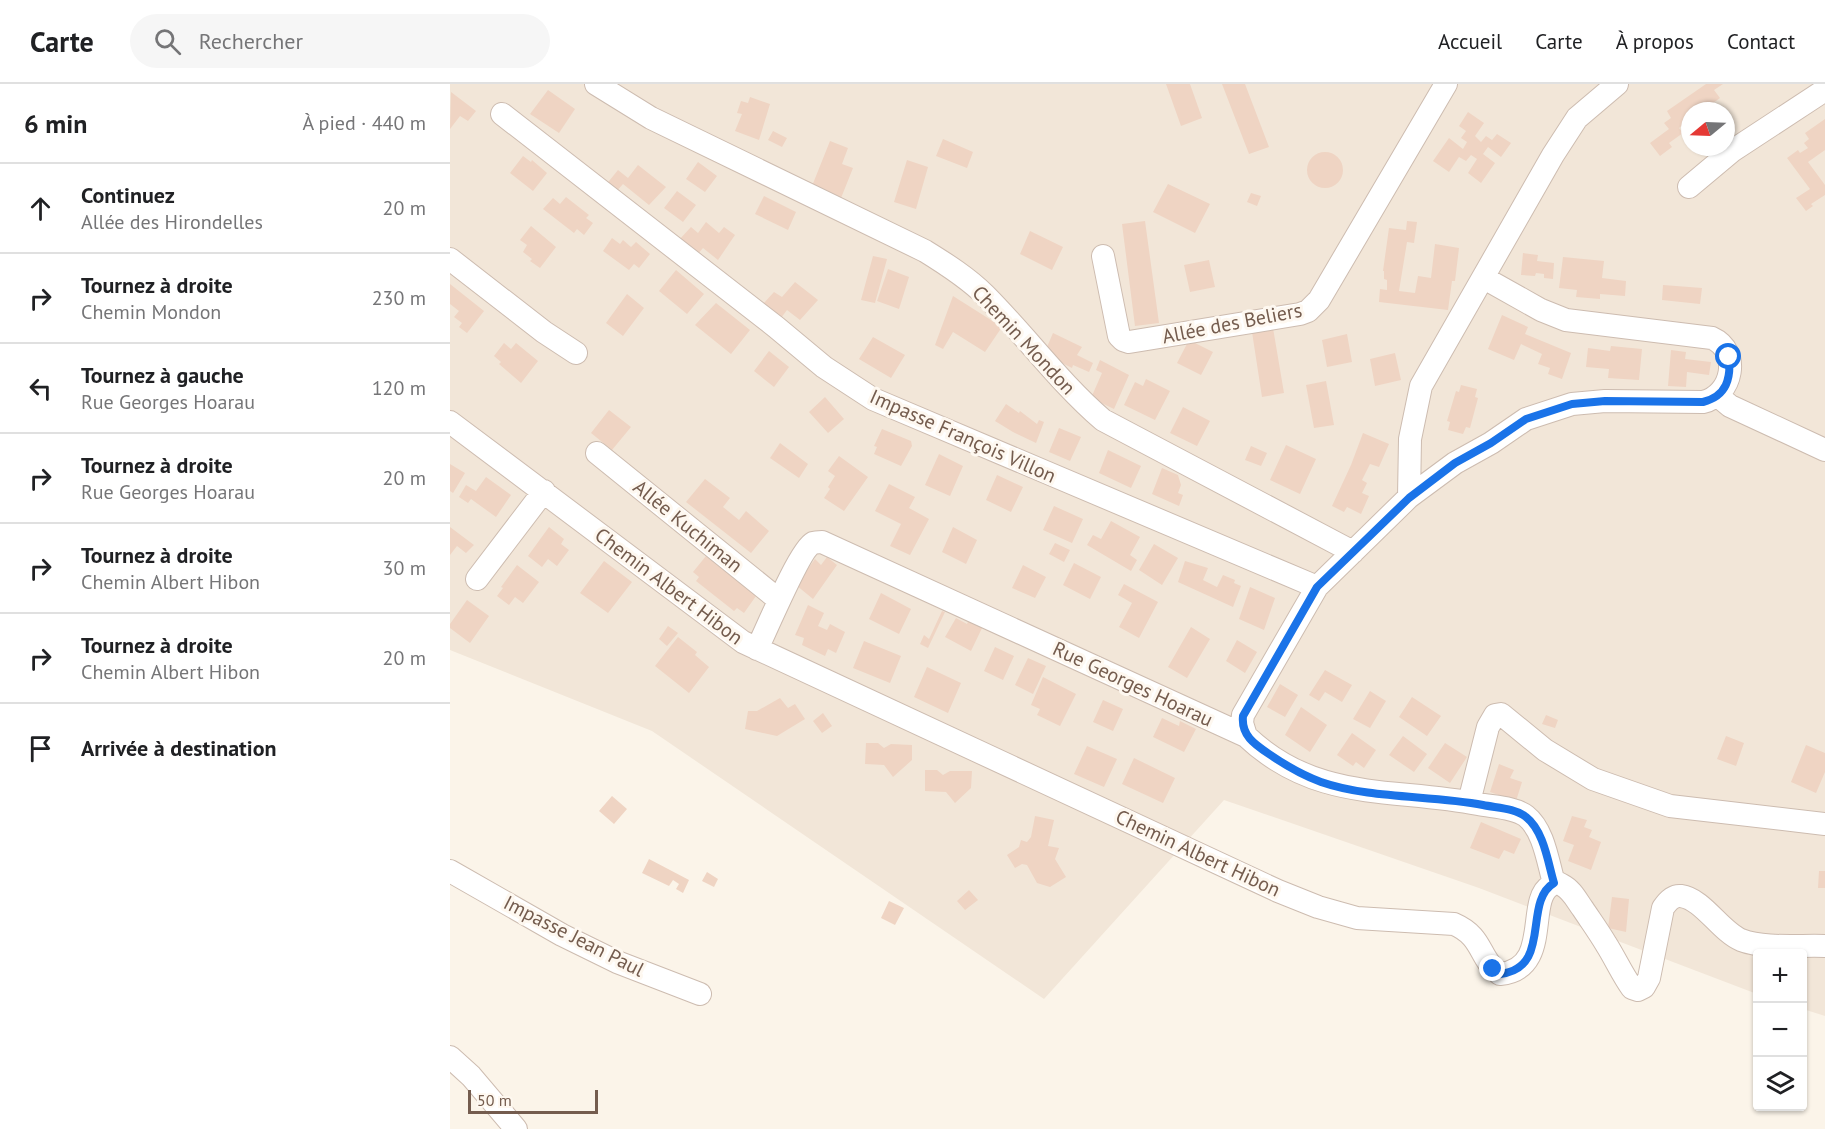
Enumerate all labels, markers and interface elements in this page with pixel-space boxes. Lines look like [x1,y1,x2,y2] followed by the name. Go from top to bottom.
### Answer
[130,14,550,68] search box
[30,23,94,60] text: Carte
[151,25,184,58] icon: search
[199,27,303,55] text: Rechercher
[1438,28,1502,55] text: Accueil
[1535,28,1583,55] text: Carte
[1616,28,1694,55] text: À propos
[1727,28,1795,55] text: Contact
[1681,102,1735,156] north arrow
[24,107,87,140] text: 6 min
[302,110,426,136] text: À pied · 440 m
[81,181,175,209] text: Continuez
[24,192,57,225] icon: ahead
[383,195,426,221] text: 20 m
[81,209,263,235] text: Allée des Hirondelles
[81,271,233,299] text: Tournez à droite
[967,280,1081,400] street label: Chemin Mondon
[24,282,57,315] icon: right
[372,285,426,311] text: 230 m
[1160,297,1304,349] street label: Allée des Beliers
[81,299,221,325] text: Chemin Mondon
[1715,343,1741,369] route start
[81,361,244,389] text: Tournez à gauche
[24,372,57,405] icon: left
[372,375,426,401] text: 120 m
[866,383,1060,489] street label: Impasse François Villon
[81,389,255,415] text: Rue Georges Hoarau
[81,451,233,479] text: Tournez à droite
[24,462,57,495] icon: right
[383,465,426,491] text: 20 m
[628,474,748,578] street label: Allée Kuchiman
[81,479,255,505] text: Rue Georges Hoarau
[590,522,748,650] street label: Chemin Albert Hibon
[81,541,233,569] text: Tournez à droite
[24,552,57,585] icon: right
[383,555,426,581] text: 30 m
[81,569,260,595] text: Chemin Albert Hibon
[81,631,233,659] text: Tournez à droite
[1049,635,1217,733] street label: Rue Georges Hoarau
[24,642,57,675] icon: right
[383,645,426,671] text: 20 m
[81,659,260,685] text: Chemin Albert Hibon
[24,732,57,765] icon: arrive
[81,734,277,762] text: Arrivée à destination
[1111,803,1285,903] street label: Chemin Albert Hibon
[499,889,649,983] street label: Impasse Jean Paul
[1753,949,1807,1111] map controls
[1753,949,1807,1003] button: +
[1479,955,1505,981] route end
[1753,1003,1807,1057] button: −
[1753,1057,1807,1111] button: layers
[468,1087,598,1114] scale bar
[477,1090,512,1110] text: 50 m

